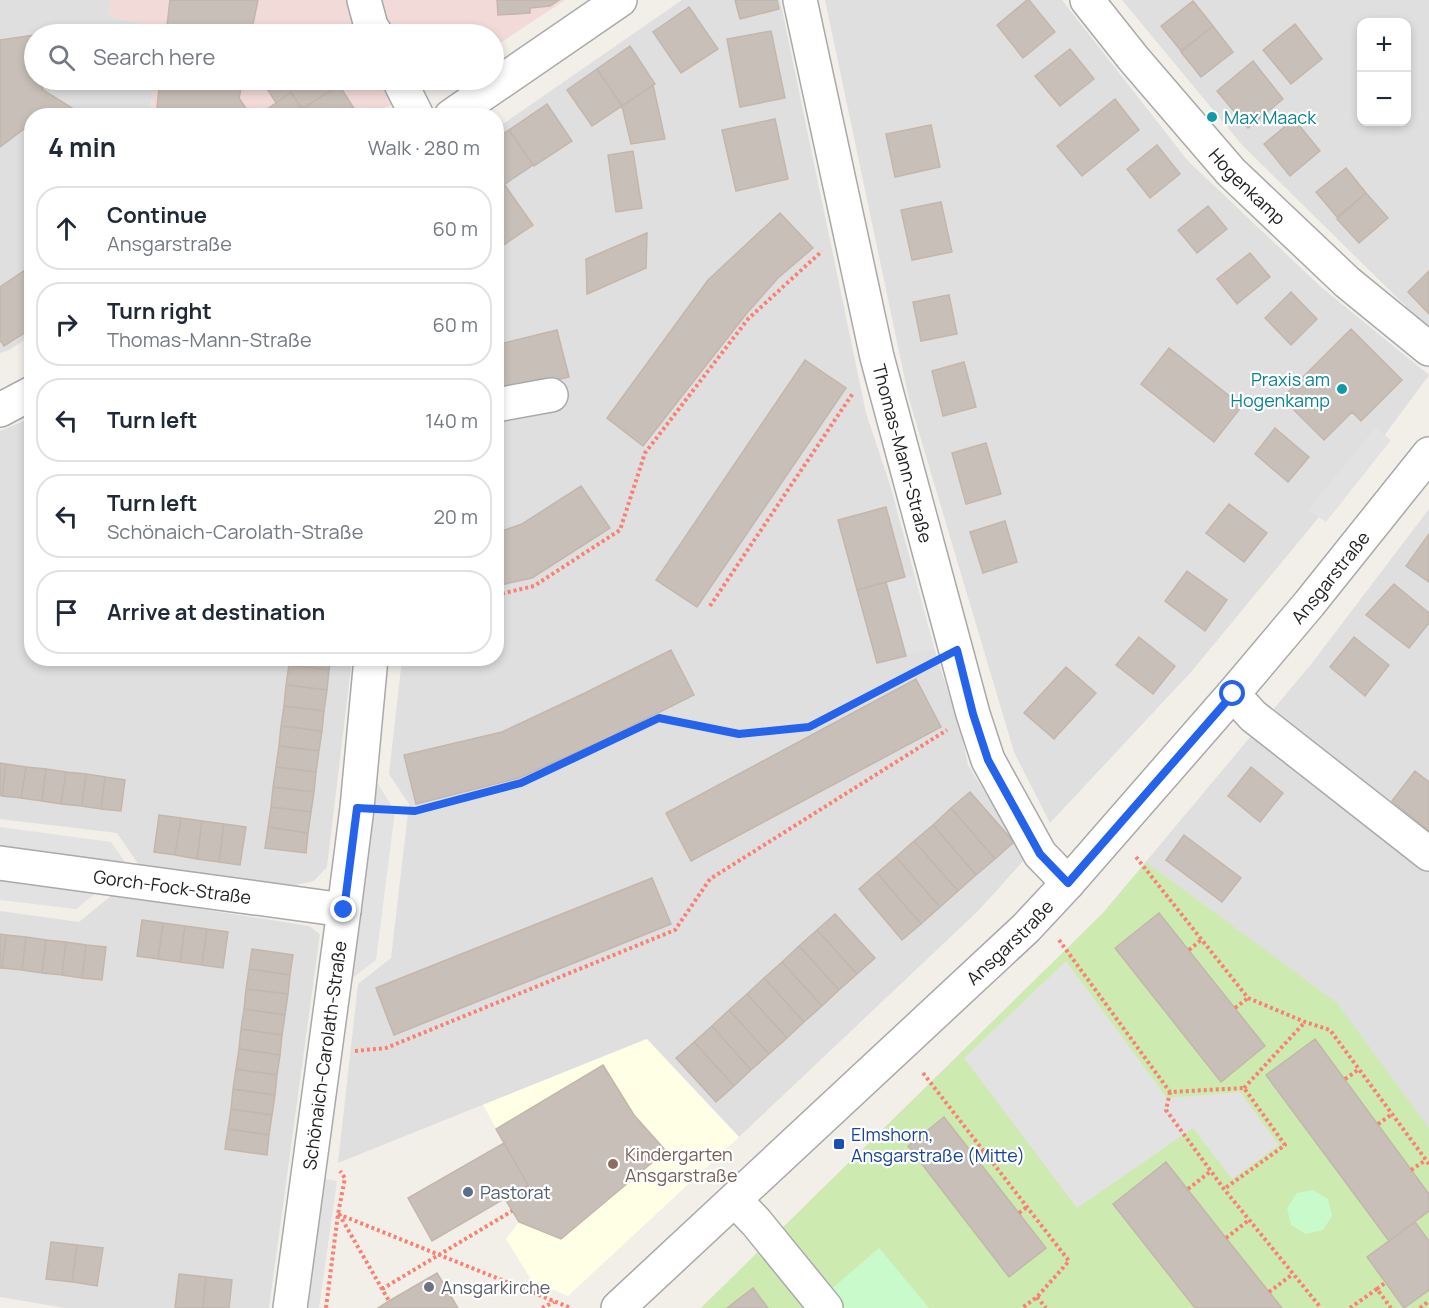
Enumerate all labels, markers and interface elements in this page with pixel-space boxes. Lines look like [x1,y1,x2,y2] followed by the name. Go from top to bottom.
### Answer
[1357,18,1411,126] map controls
[1357,18,1411,72] button: +
[24,24,504,90] search box
[45,41,78,74] icon: search
[93,42,215,72] text: Search here
[1357,72,1411,126] button: −
[1224,105,1317,129] place label: Max Maack
[1205,110,1219,124] marker: Max Maack
[48,129,116,165] text: 4 min
[368,134,480,161] text: Walk · 280 m
[1204,143,1291,230] street label: Hogenkamp
[107,200,207,230] text: Continue
[50,212,83,245] icon: ahead
[432,215,478,242] text: 60 m
[107,230,232,257] text: Ansgarstraße
[107,296,212,326] text: Turn right
[50,308,83,341] icon: right
[432,311,478,338] text: 60 m
[107,326,312,353] text: Thomas-Mann-Straße
[867,361,938,545] street label: Thomas-Mann-Straße
[1231,367,1330,412] place label: Praxis am Hogenkamp
[1335,382,1349,396] marker: Praxis am Hogenkamp
[50,404,83,437] icon: left
[107,405,197,435] text: Turn left
[425,407,478,434] text: 140 m
[107,488,197,518] text: Turn left
[50,500,83,533] icon: left
[433,503,478,530] text: 20 m
[107,518,363,545] text: Schönaich-Carolath-Straße
[1286,526,1375,629] street label: Ansgarstraße
[50,596,83,629] icon: arrive
[107,597,325,627] text: Arrive at destination
[1219,680,1245,706] route start
[92,864,253,909] street label: Gorch-Fock-Straße
[961,894,1058,990] street label: Ansgarstraße
[330,896,356,922] route end
[297,939,352,1171] street label: Schönaich-Carolath-Straße
[851,1122,1025,1167] place label: Elmshorn, Ansgarstraße (Mitte)
[832,1137,846,1151] marker: Elmshorn, Ansgarstraße (Mitte)
[625,1142,737,1187] place label: Kindergarten Ansgarstraße
[606,1157,620,1171] marker: Kindergarten Ansgarstraße
[480,1180,551,1204] place label: Pastorat
[461,1185,475,1199] marker: Pastorat
[441,1275,550,1299] place label: Ansgarkirche
[422,1280,436,1294] marker: Ansgarkirche

